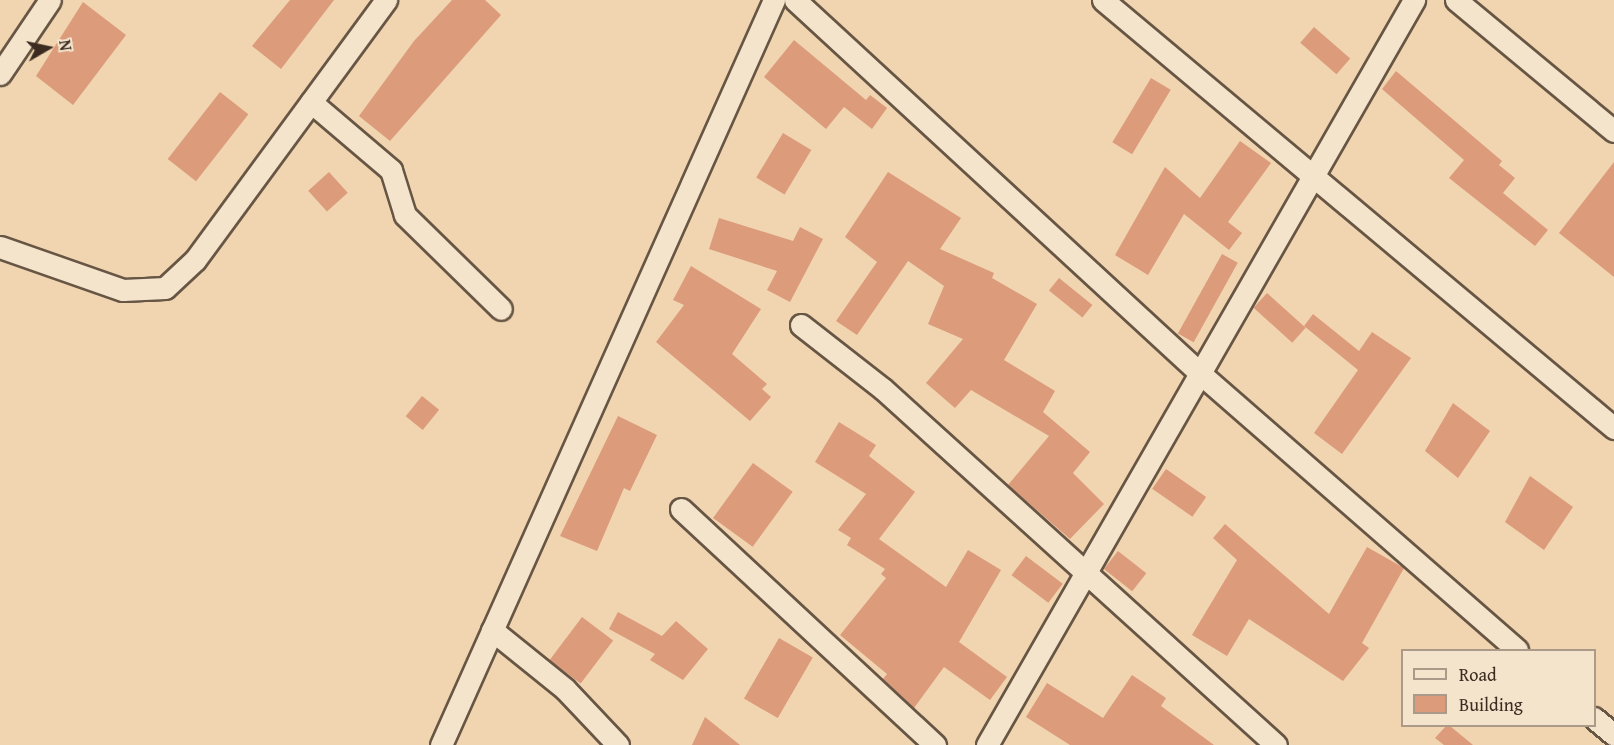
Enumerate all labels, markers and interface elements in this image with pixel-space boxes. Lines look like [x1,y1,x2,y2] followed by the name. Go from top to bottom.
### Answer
[18,18,78,78] north arrow
[53,38,78,52] text: N
[1401,649,1596,727] legend
[1459,661,1497,688] text: Road
[1459,691,1523,718] text: Building

